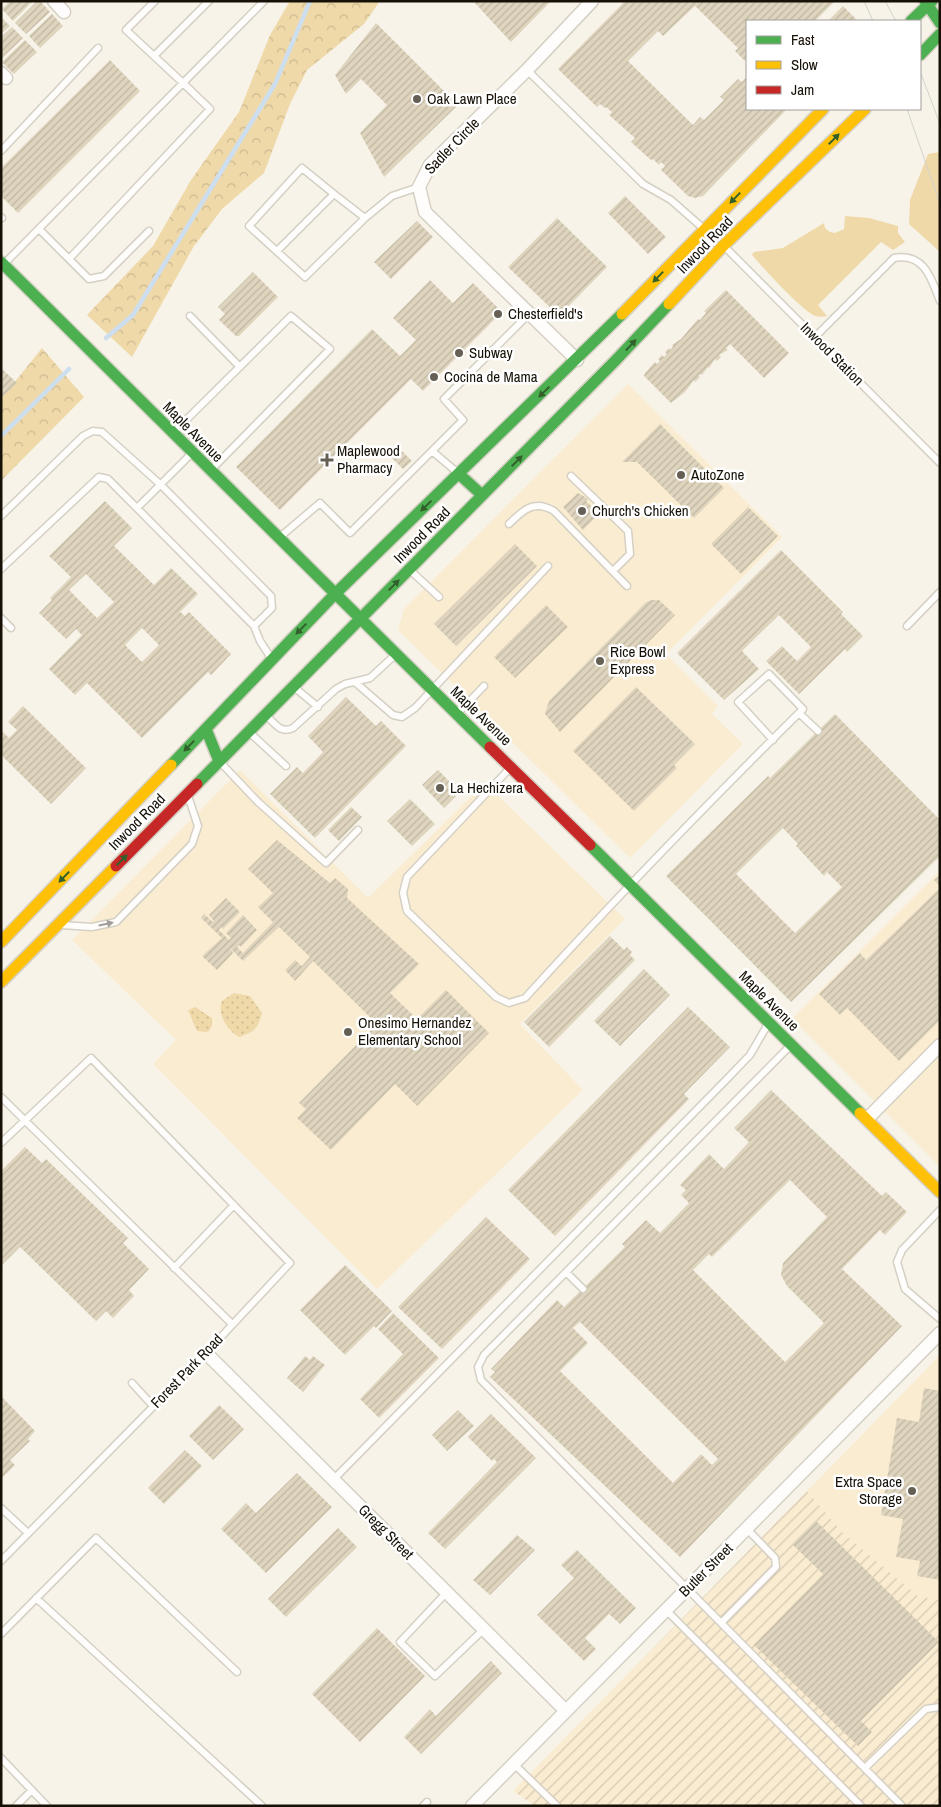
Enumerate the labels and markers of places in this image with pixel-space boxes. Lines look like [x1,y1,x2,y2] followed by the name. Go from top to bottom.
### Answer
[427,88,517,109] place label: Oak Lawn Place
[411,93,423,105] marker: Oak Lawn Place
[508,303,583,324] place label: Chesterfield's
[492,308,504,320] marker: Chesterfield's
[469,342,514,363] place label: Subway
[453,347,465,359] marker: Subway
[444,366,538,387] place label: Cocina de Mama
[428,371,440,383] marker: Cocina de Mama
[337,440,400,478] place label: Maplewood Pharmacy
[321,454,333,466] marker: Maplewood Pharmacy
[690,464,745,485] place label: AutoZone
[675,469,687,481] marker: AutoZone
[592,500,689,521] place label: Church's Chicken
[576,505,588,517] marker: Church's Chicken
[610,641,665,679] place label: Rice Bowl Express
[594,655,606,667] marker: Rice Bowl Express
[450,777,523,798] place label: La Hechizera
[434,782,446,794] marker: La Hechizera
[358,1012,472,1050] place label: Onesimo Hernandez Elementary School
[342,1026,354,1038] marker: Onesimo Hernandez Elementary School
[835,1471,902,1509] place label: Extra Space Storage
[906,1485,918,1497] marker: Extra Space Storage

